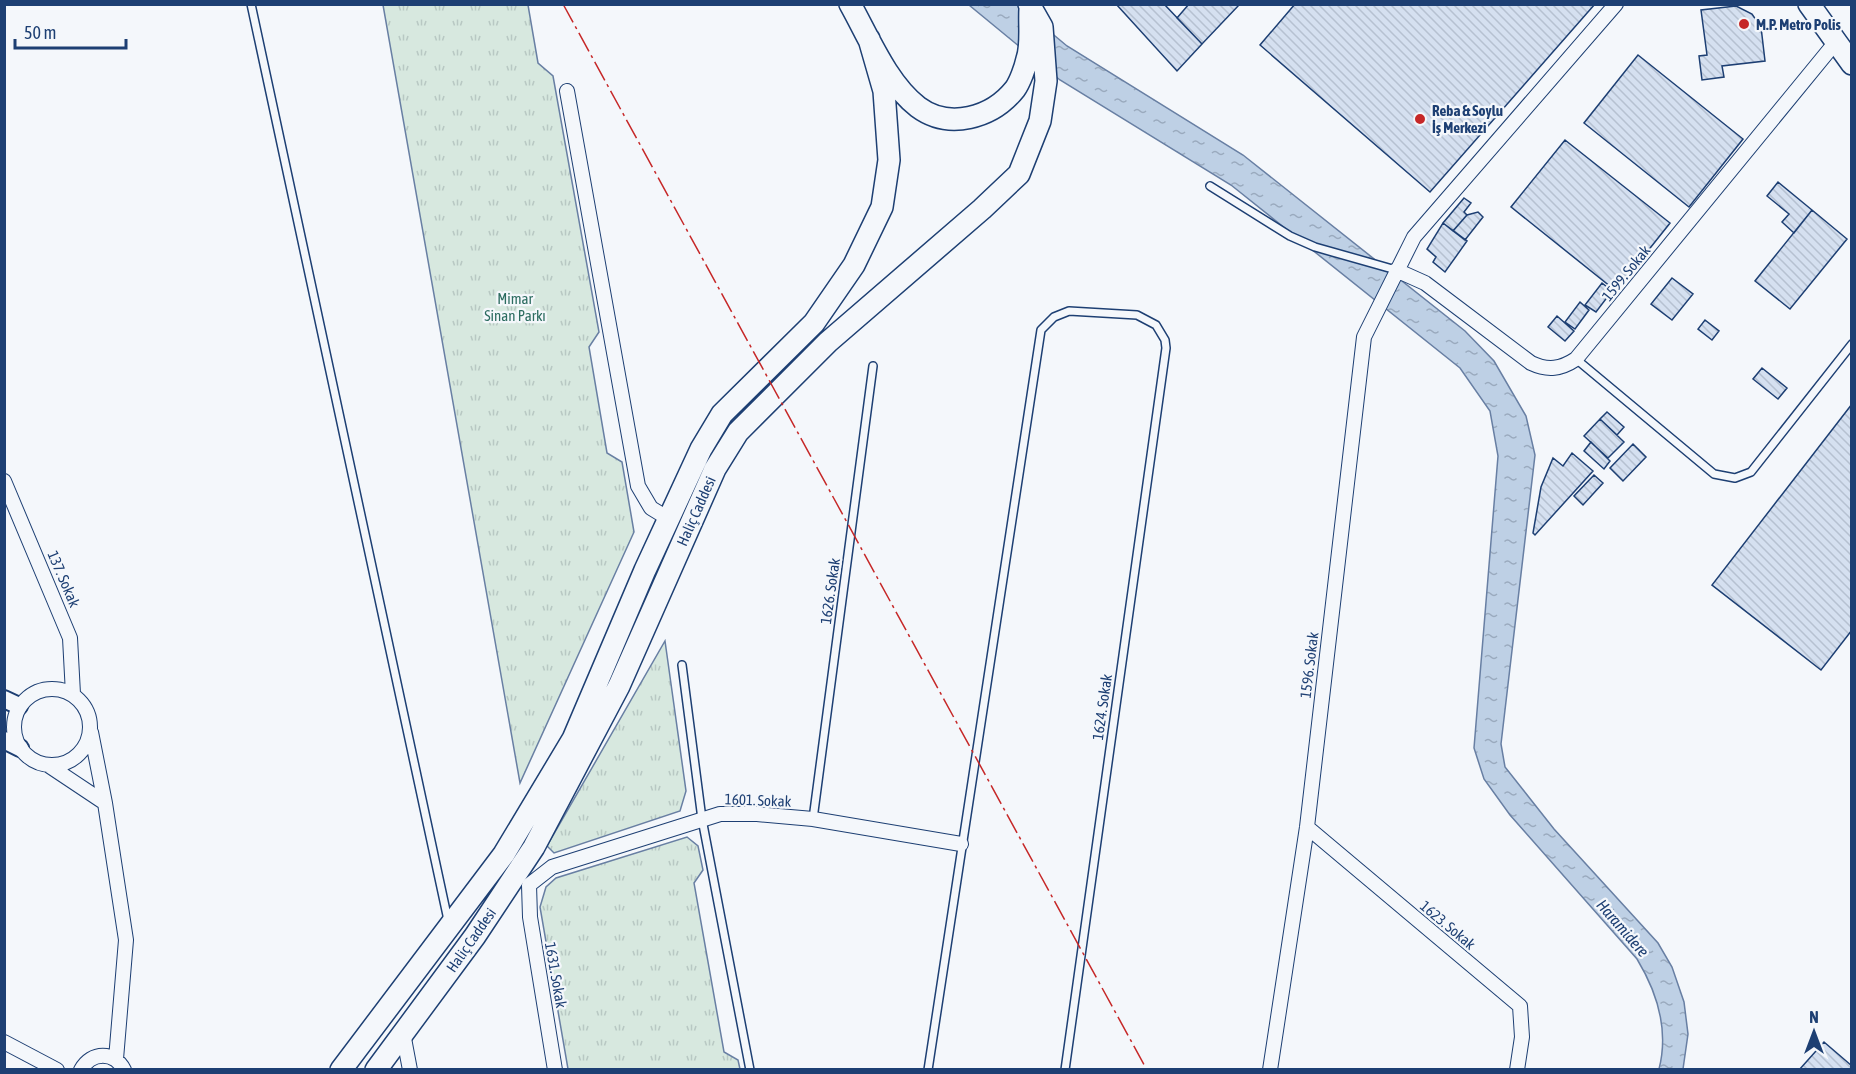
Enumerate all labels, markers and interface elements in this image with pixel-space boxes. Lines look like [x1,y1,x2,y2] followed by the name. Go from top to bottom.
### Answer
[15,12,126,50] scale bar
[1756,16,1842,33] place label: M.P. Metro Polis
[1737,17,1751,31] marker: M.P. Metro Polis
[24,22,56,43] text: 50 m
[1432,102,1503,136] place label: Reba & Soylu İş Merkezi
[1413,112,1427,126] marker: Reba & Soylu İş Merkezi
[1598,242,1654,304] street label: 1599. Sokak
[484,290,546,324] park label: Mimar Sinan Parkı
[673,474,719,548] street label: Haliç Caddesi
[45,548,84,610] street label: 137. Sokak
[817,557,843,625] street label: 1626. Sokak
[1297,631,1322,699] street label: 1596. Sokak
[1089,673,1115,741] street label: 1624. Sokak
[724,790,792,810] street label: 1601. Sokak
[1593,896,1653,960] water label: Haramidere
[1417,897,1479,953] street label: 1623. Sokak
[443,905,499,975] street label: Haliç Caddesi
[542,941,570,1010] street label: 1631. Sokak
[1784,1002,1844,1062] north arrow
[1809,1008,1819,1026] text: N

